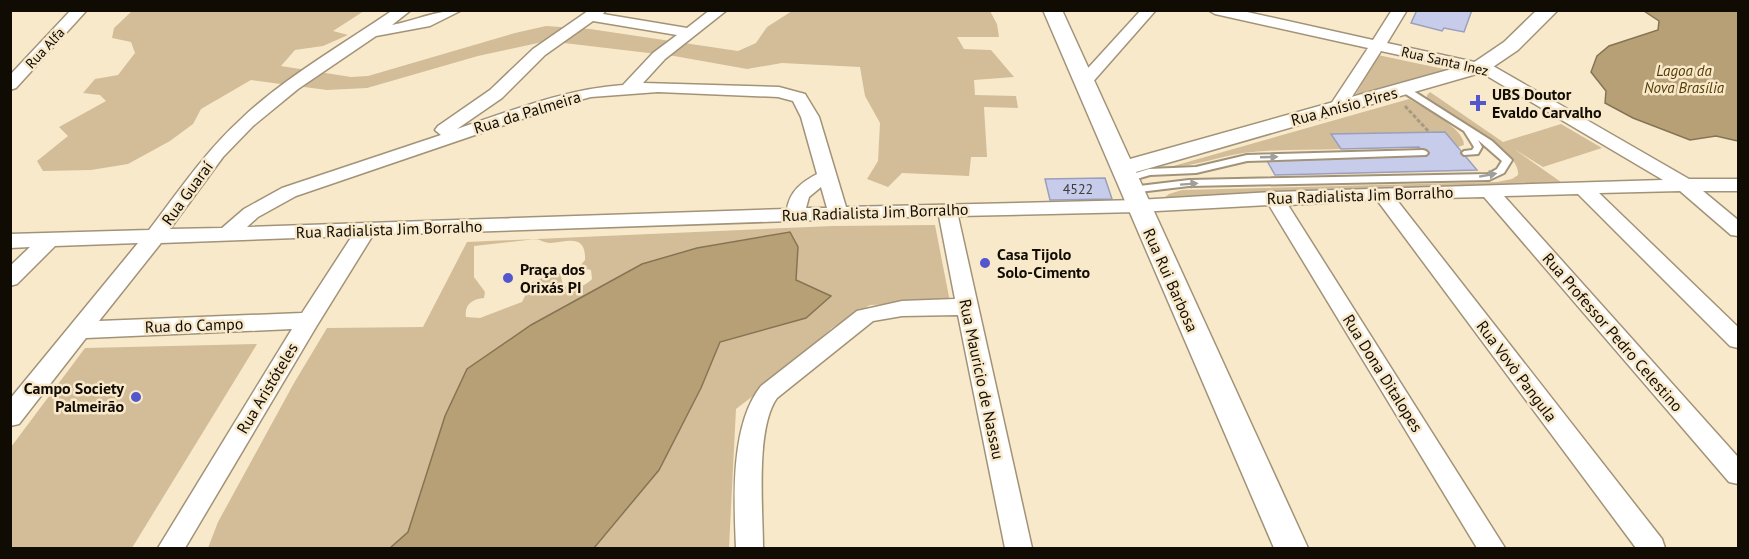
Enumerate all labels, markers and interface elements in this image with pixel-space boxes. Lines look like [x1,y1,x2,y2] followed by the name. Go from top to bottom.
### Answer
[21,24,69,72] street label: Rua Alfa
[1400,42,1490,80] street label: Rua Santa Inez
[1644,61,1725,97] water label: Lagoa da Nova Brasília
[1289,82,1400,130] street label: Rua Anísio Pires
[1492,84,1602,122] place label: UBS Doutor Evaldo Carvalho
[471,86,583,138] street label: Rua da Palmeira
[1469,94,1487,112] marker: UBS Doutor Evaldo Carvalho
[1259,152,1278,161] one-way arrow
[157,157,217,229] street label: Rua Guaraí
[1479,170,1498,179] one-way arrow
[1179,179,1198,188] one-way arrow
[1063,180,1093,198] house number: 4522
[1266,182,1454,208] street label: Rua Radialista Jim Borralho
[781,199,969,225] street label: Rua Radialista Jim Borralho
[295,216,483,242] street label: Rua Radialista Jim Borralho
[1139,225,1203,335] street label: Rua Rui Barbosa
[997,244,1091,282] place label: Casa Tijolo Solo-Cimento
[1539,249,1687,415] street label: Rua Professor Pedro Celestino
[978,256,992,270] marker: Casa Tijolo Solo-Cimento
[520,259,585,297] place label: Praça dos Orixás PI
[501,271,515,285] marker: Praça dos Orixás PI
[955,297,1009,461] street label: Rua Mauricio de Nassau
[1339,310,1427,436] street label: Rua Dona Ditalopes
[144,313,244,337] street label: Rua do Campo
[1472,316,1562,426] street label: Rua Vovò Pangula
[232,339,302,437] street label: Rua Aristóteles
[24,378,124,416] place label: Campo Society Palmeirão
[129,390,143,404] marker: Campo Society Palmeirão

